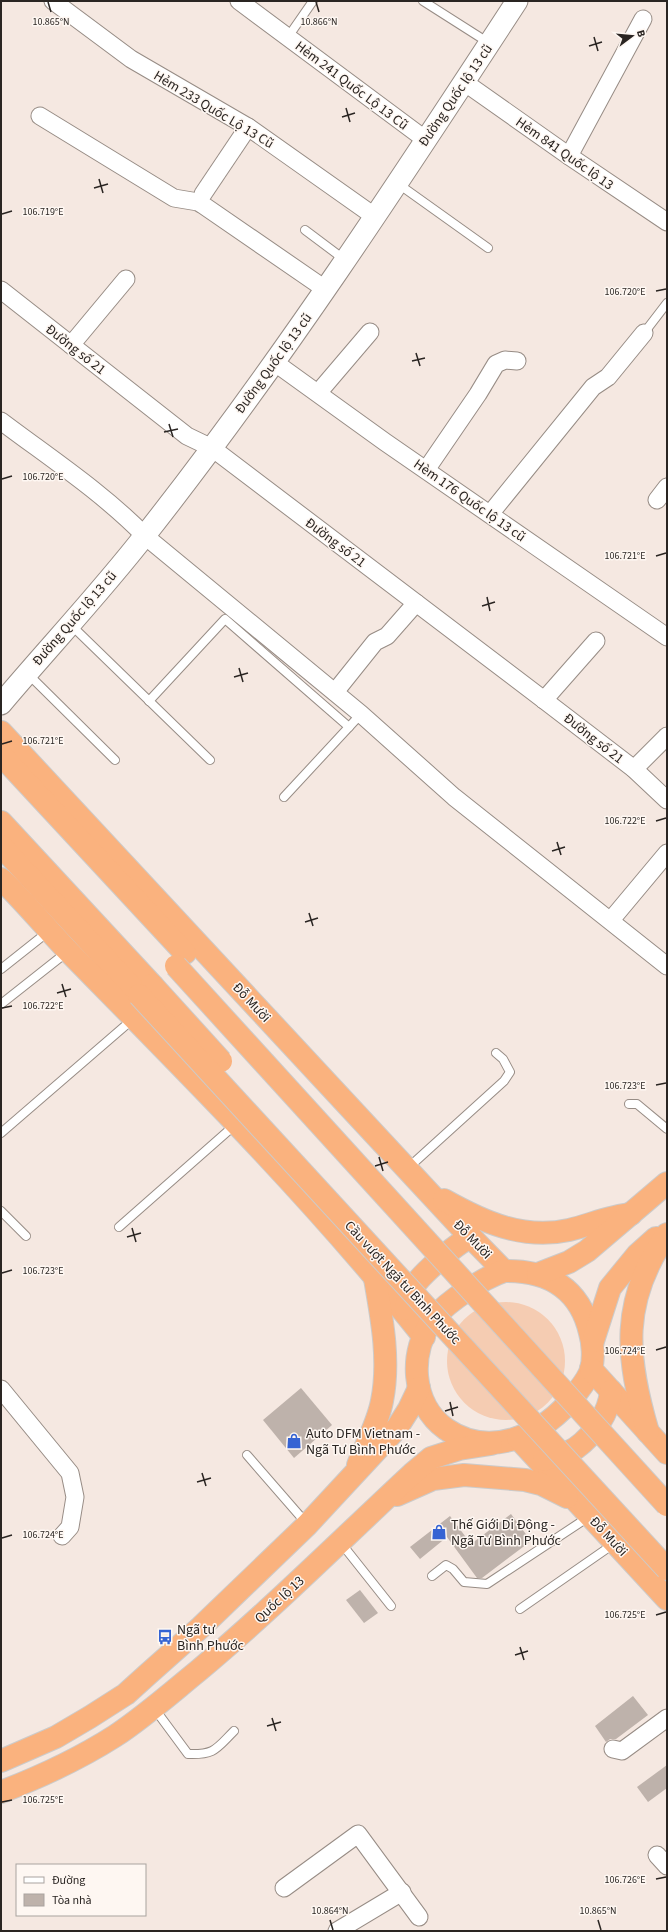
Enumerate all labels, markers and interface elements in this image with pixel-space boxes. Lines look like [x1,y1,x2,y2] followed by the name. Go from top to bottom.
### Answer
[32,15,70,29] text: 10.865°N
[300,15,338,29] text: 10.866°N
[612,16,652,56] north arrow
[633,28,649,39] text: B
[291,37,412,135] street label: Hẻm 241 Quốc Lộ 13 Cũ
[414,40,498,151] street label: Đường Quốc lộ 13 cũ
[150,66,277,154] street label: Hẻm 233 Quốc Lộ 13 Cũ
[511,112,618,195] street label: Hẻm 841 Quốc lộ 13
[23,205,63,219] text: 106.719°E
[605,285,645,299] text: 106.720°E
[230,309,317,418] street label: Đường Quốc lộ 13 cũ
[41,320,110,380] street label: Đường số 21
[409,455,529,547] street label: Hèm 176 Quốc lộ 13 cũ
[23,470,63,484] text: 106.720°E
[301,513,370,572] street label: Đường số 21
[605,549,645,563] text: 106.721°E
[28,567,122,670] street label: Đường Quốc lộ 13 cũ
[559,709,628,769] street label: Đường số 21
[23,734,63,748] text: 106.721°E
[605,814,645,828] text: 106.722°E
[228,978,275,1027] street label: Đỗ Mười
[23,999,63,1013] text: 106.722°E
[605,1079,645,1093] text: 106.723°E
[448,1215,496,1264] street label: Đỗ Mười
[340,1216,465,1349] street label: Cầu vượt Ngã tư Bình Phước
[23,1264,63,1278] text: 106.723°E
[605,1344,645,1358] text: 106.724°E
[306,1424,420,1460] place label: Auto DFM Vietnam - Ngã Tư Bình Phước
[285,1432,303,1450] shop icon: Auto DFM Vietnam - Ngã Tư Bình Phước
[585,1512,632,1561] street label: Đỗ Mười
[451,1515,562,1551] place label: Thế Giới Di Động - Ngã Tư Bình Phước
[430,1523,448,1541] shop icon: Thế Giới Di Động - Ngã Tư Bình Phước
[23,1528,63,1542] text: 106.724°E
[250,1571,309,1628] street label: Quốc lộ 13
[605,1608,645,1622] text: 106.725°E
[177,1620,244,1656] place label: Ngã tư Bình Phước
[156,1628,174,1646] bus stop icon: Ngã tư Bình Phước
[23,1793,63,1807] text: 106.725°E
[16,1864,146,1916] legend
[52,1872,85,1889] text: Đường
[605,1873,645,1887] text: 106.726°E
[52,1892,92,1909] text: Tòa nhà
[311,1904,349,1918] text: 10.864°N
[579,1904,617,1918] text: 10.865°N

